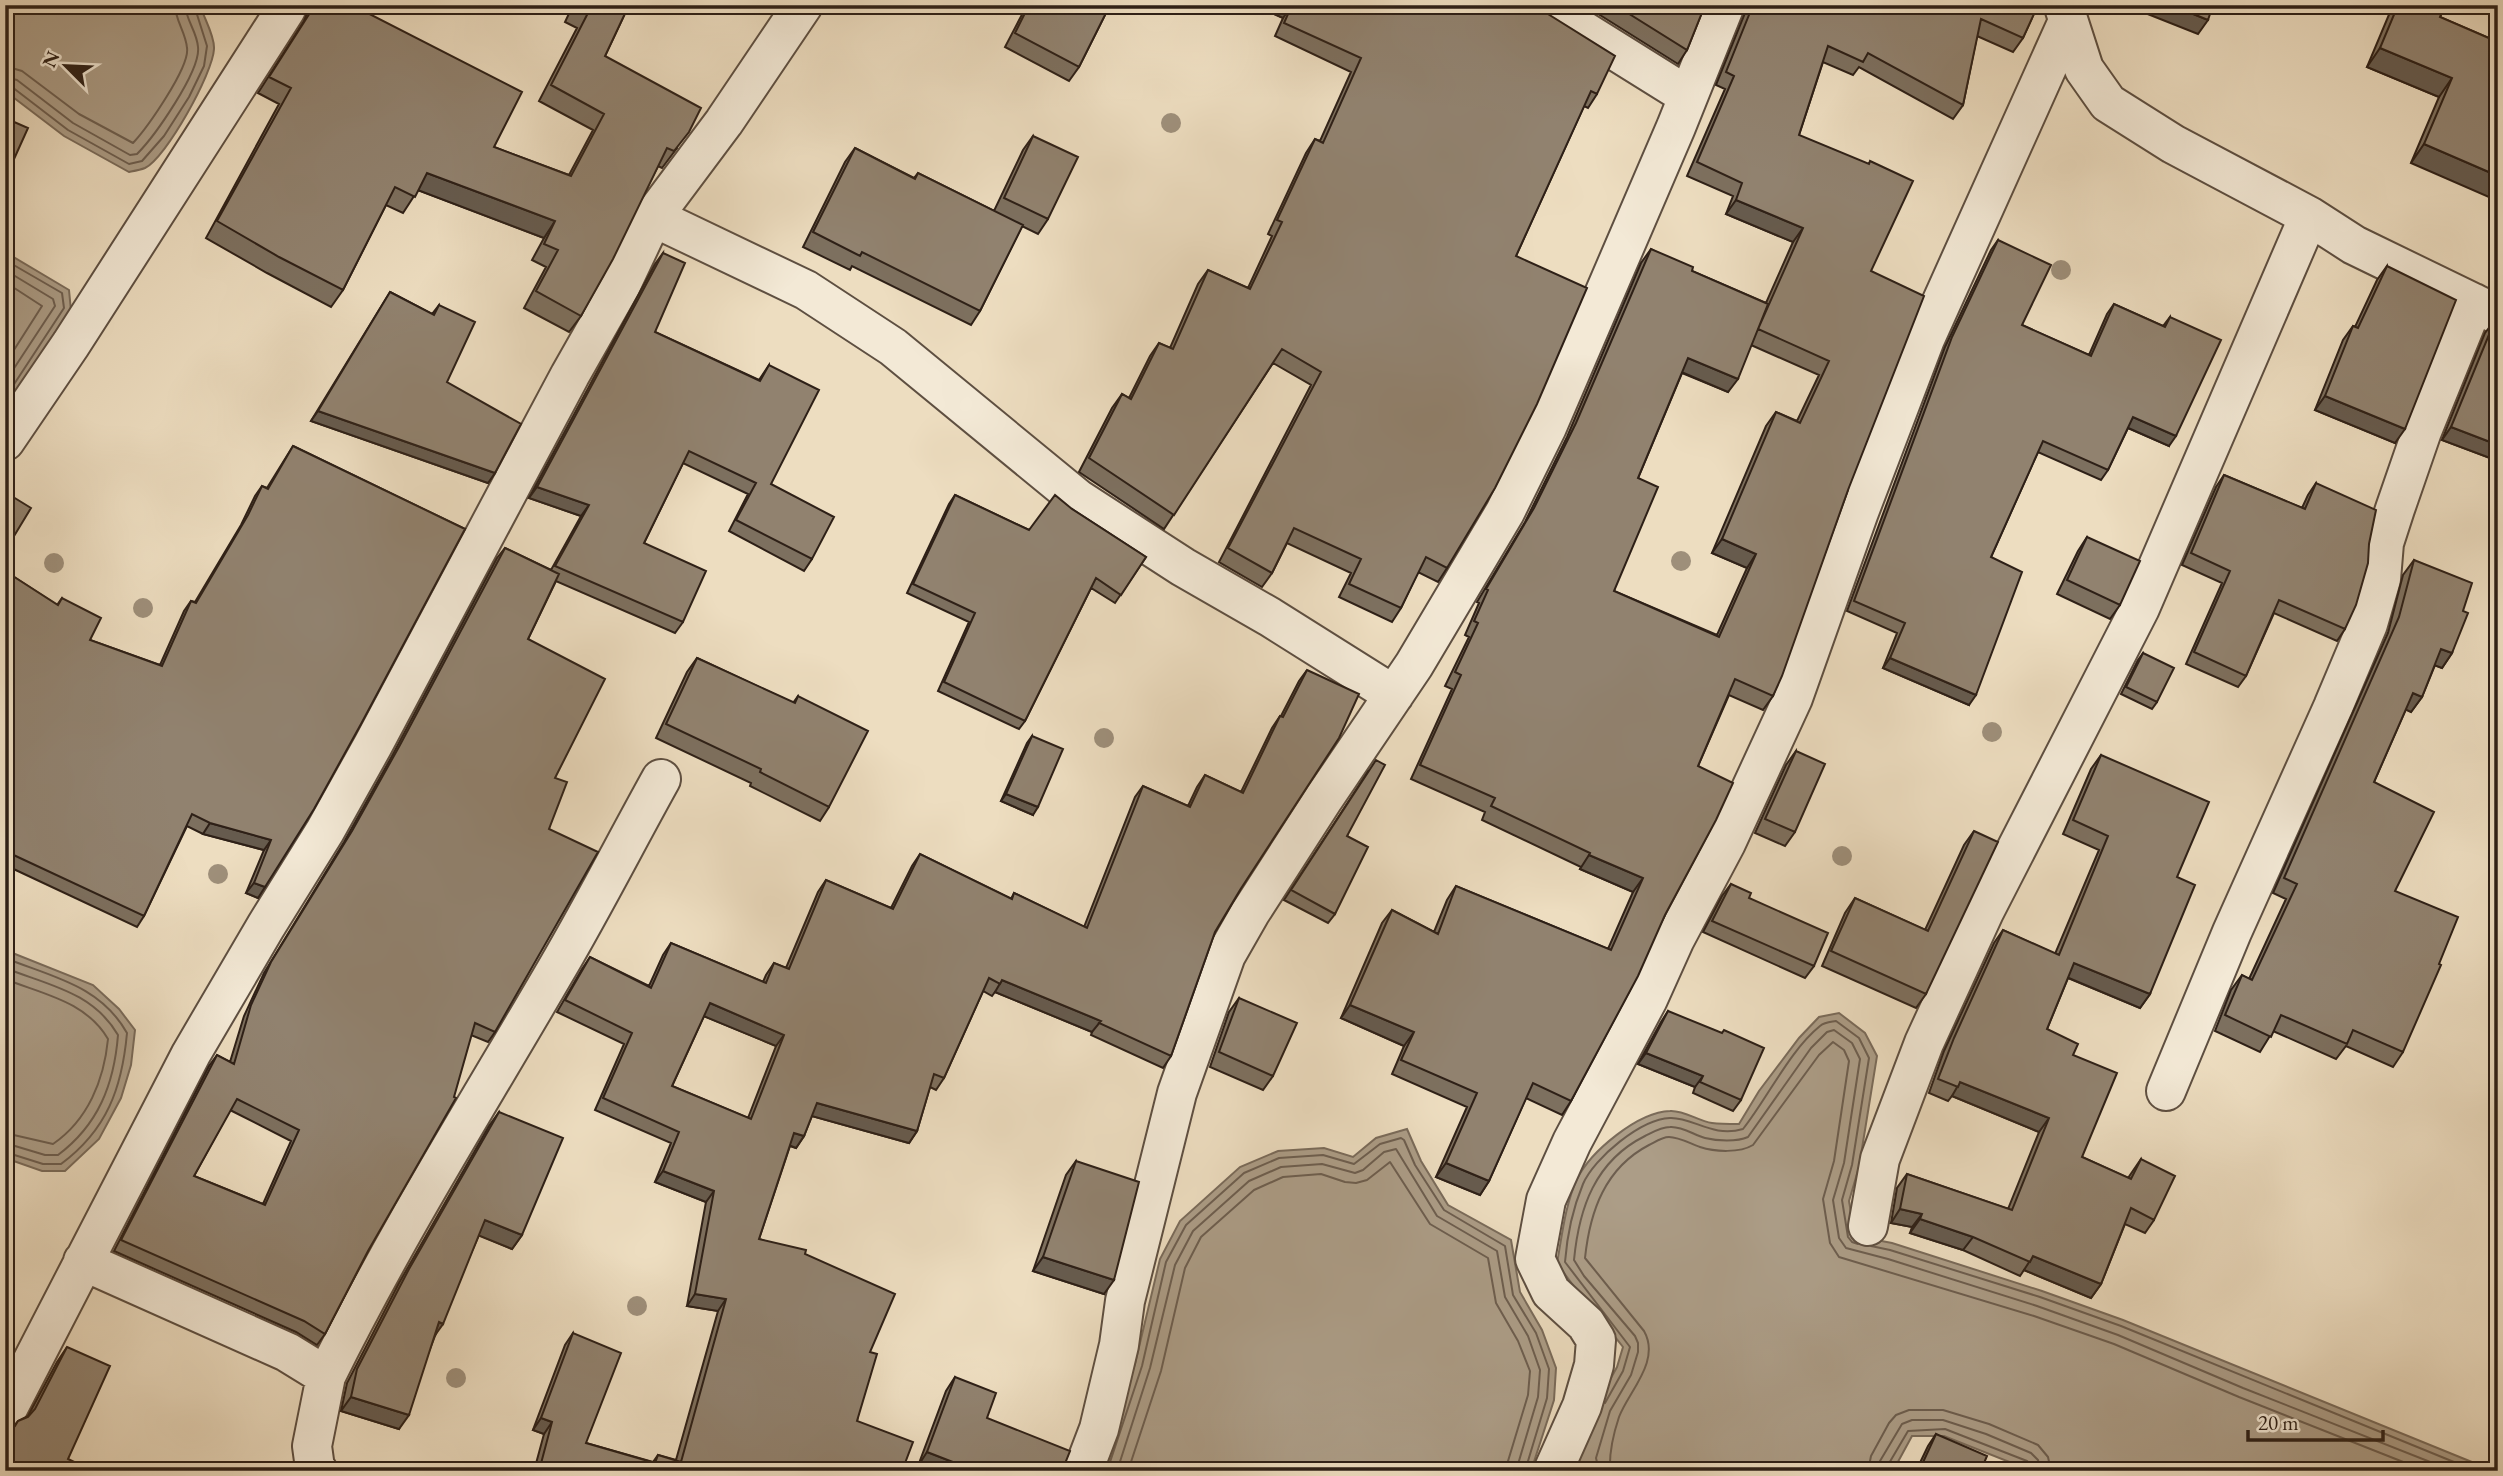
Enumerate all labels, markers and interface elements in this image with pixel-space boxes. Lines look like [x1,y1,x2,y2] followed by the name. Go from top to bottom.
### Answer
[32,32,102,102] north arrow
[36,47,66,71] text: N
[2248,1399,2382,1443] scale bar
[2258,1409,2299,1436] text: 20 m

